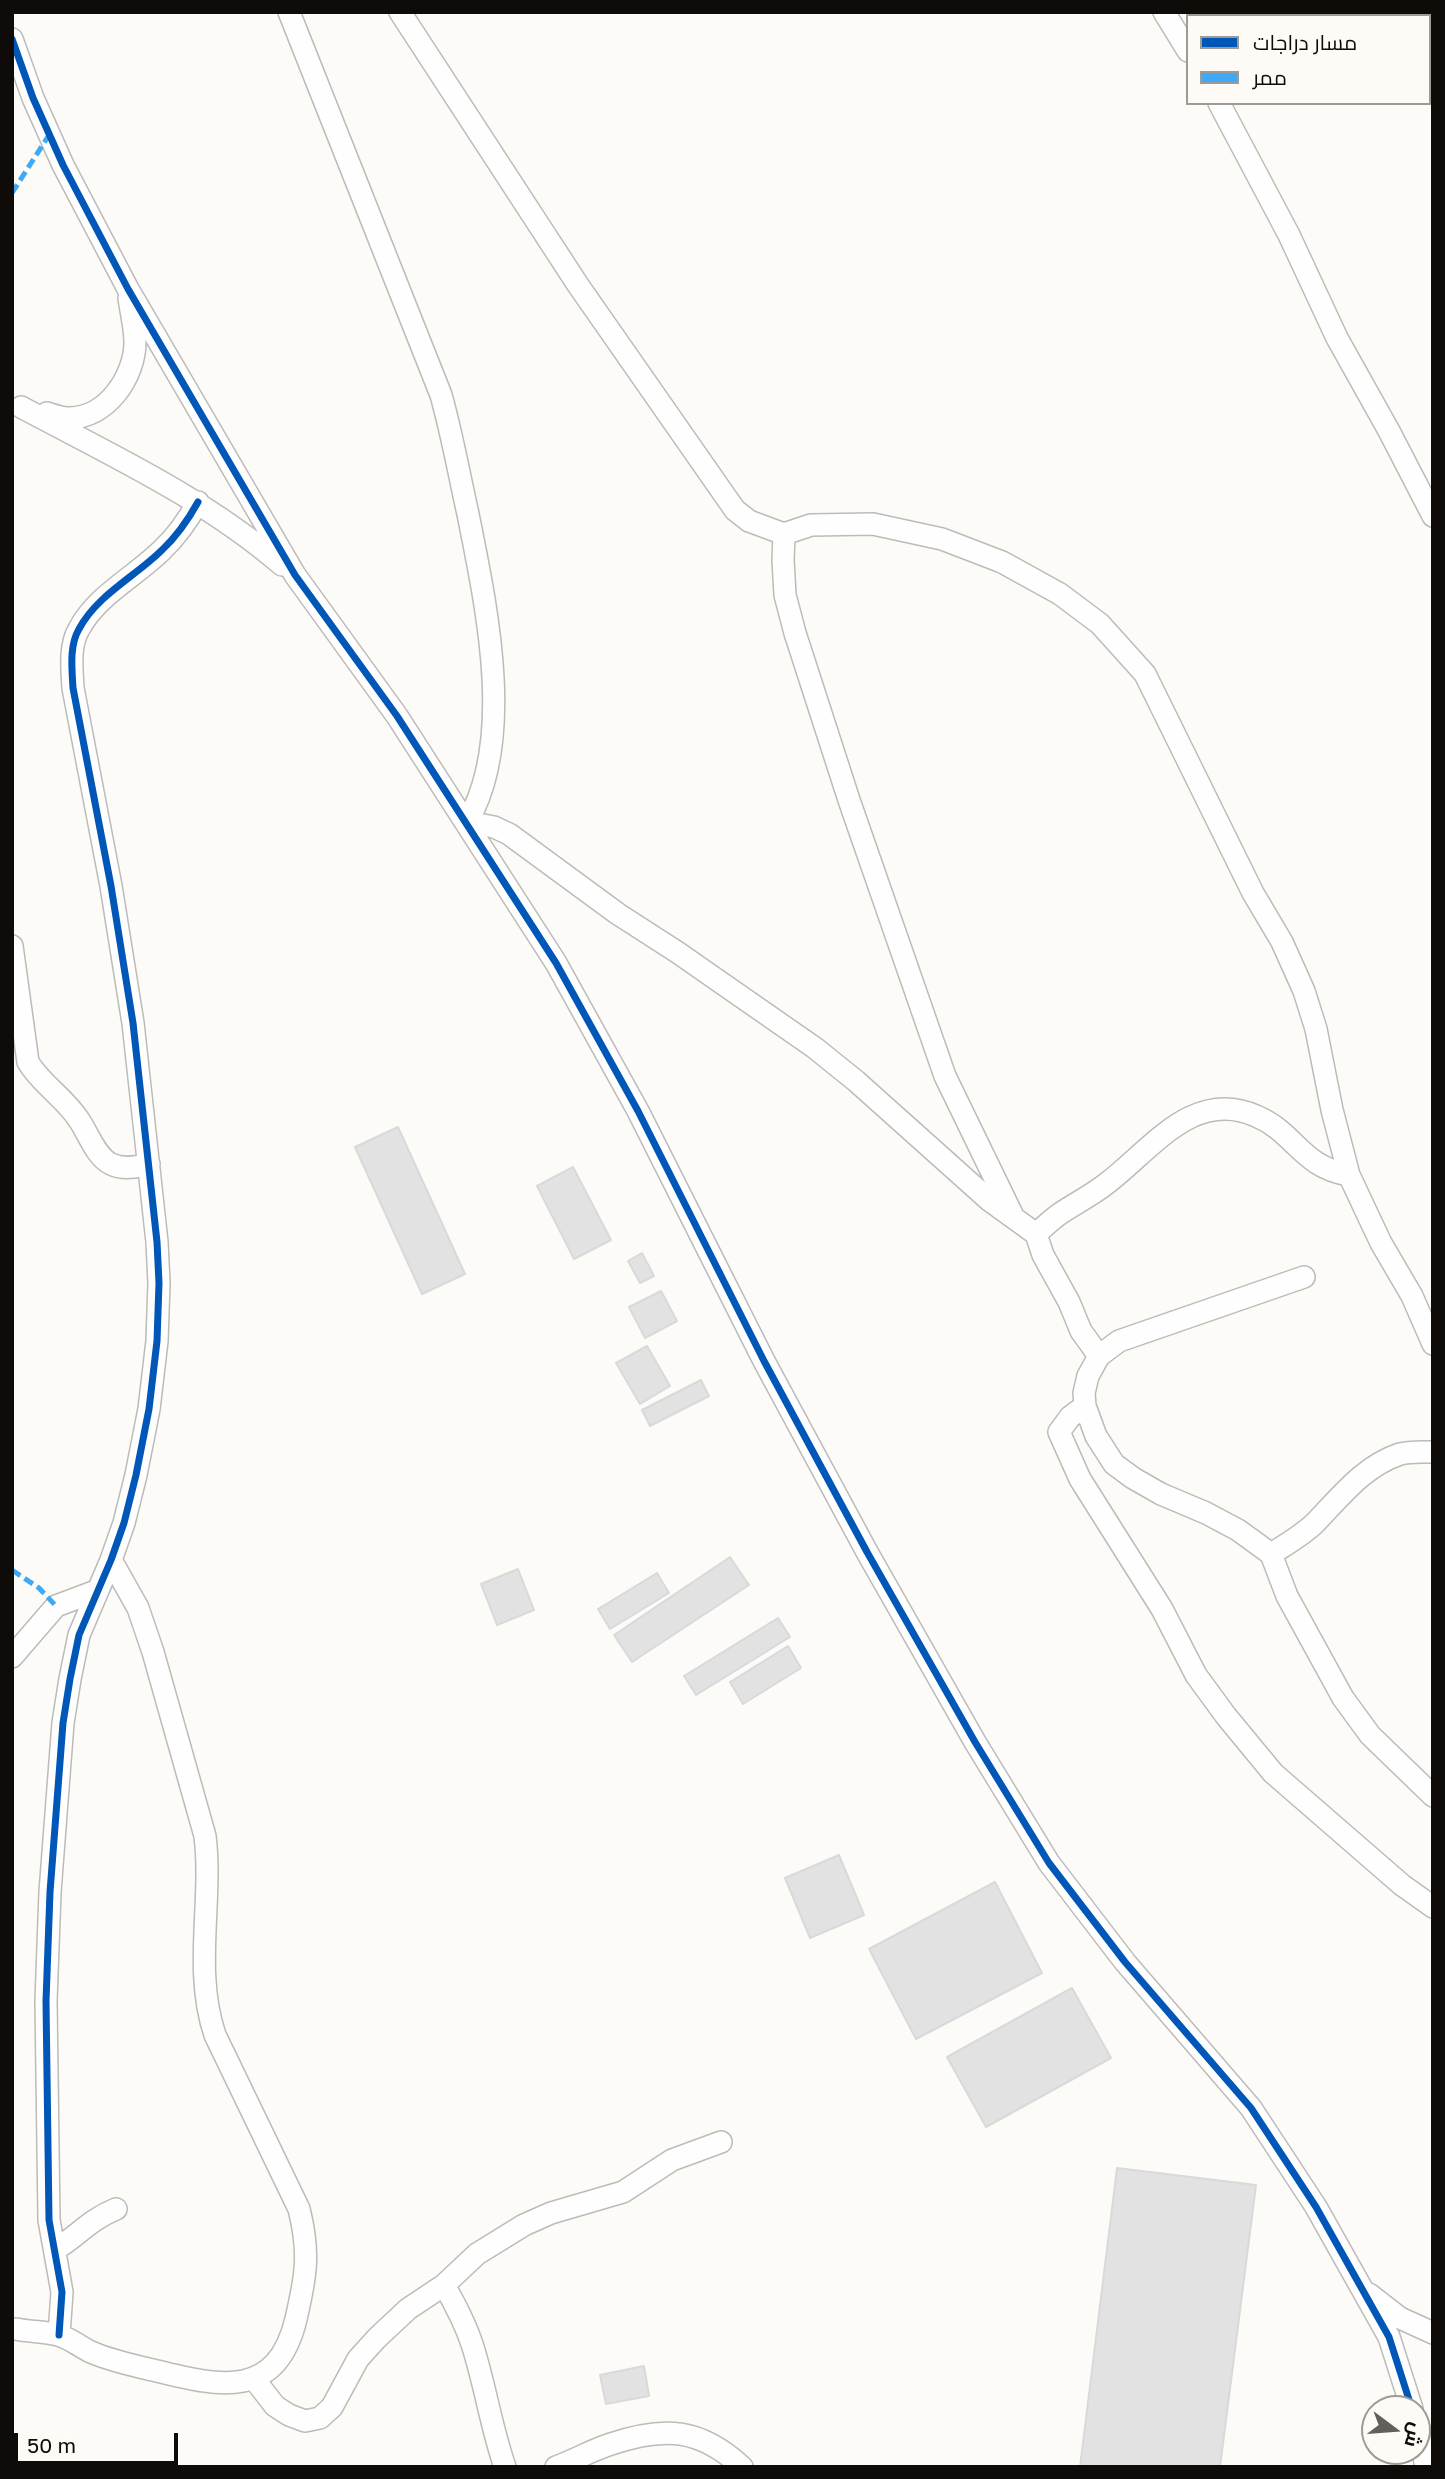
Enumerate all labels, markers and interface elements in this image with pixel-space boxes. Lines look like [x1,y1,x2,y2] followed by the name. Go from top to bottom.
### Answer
[1186,14,1431,105] legend
[1253,29,1357,55] text: مسار دراجات
[1253,64,1287,90] text: ممر
[1361,2395,1431,2465] north arrow
[18,2420,182,2464] scale bar
[1400,2420,1429,2450] text: ش
[27,2432,76,2458] text: 50 m

